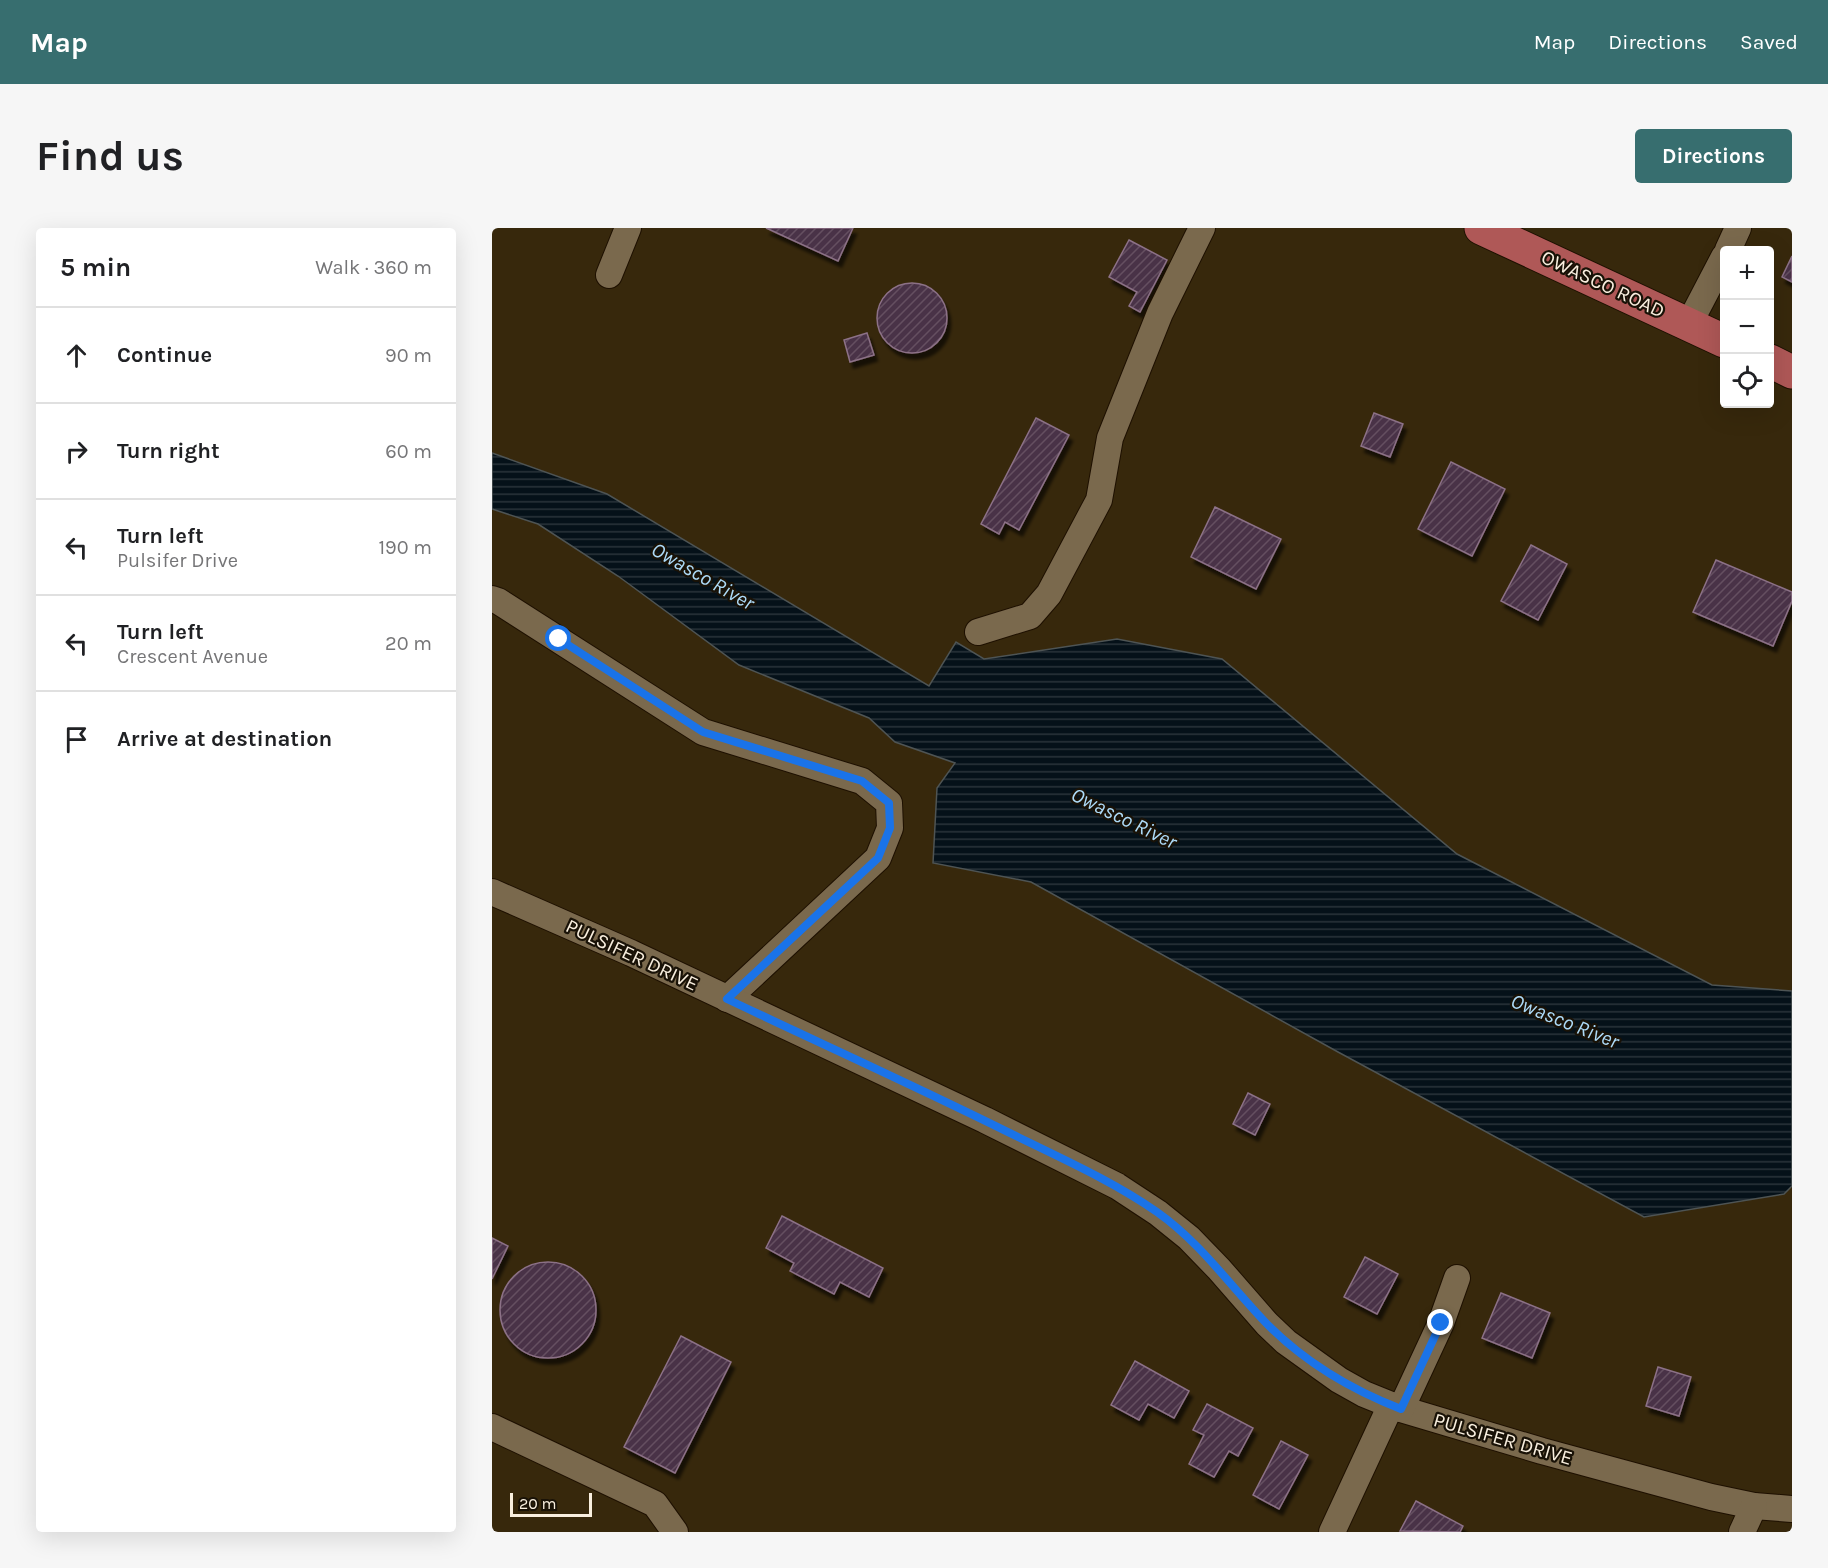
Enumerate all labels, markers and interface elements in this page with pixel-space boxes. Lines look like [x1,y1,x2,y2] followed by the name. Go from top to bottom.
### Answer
[30,26,88,59] text: Map
[1534,30,1575,54] text: Map
[1608,30,1707,54] text: Directions
[1740,30,1798,54] text: Saved
[1635,129,1792,183] button: Directions
[36,131,184,181] text: Find us
[1538,245,1668,323] street label: OWASCO ROAD
[1720,246,1774,408] map controls
[1720,246,1774,300] button: +
[60,252,131,283] text: 5 min
[315,256,432,279] text: Walk · 360 m
[1720,300,1774,354] button: −
[60,339,93,372] icon: ahead
[117,342,212,368] text: Continue
[385,344,432,367] text: 90 m
[1720,354,1774,408] button: locate
[60,435,93,468] icon: right
[117,438,220,464] text: Turn right
[385,440,432,463] text: 60 m
[117,523,204,549] text: Turn left
[60,531,93,564] icon: left
[378,536,432,559] text: 190 m
[647,537,759,615] water label: Owasco River
[117,549,238,572] text: Pulsifer Drive
[117,619,204,645] text: Turn left
[545,625,571,651] route start
[60,627,93,660] icon: left
[385,632,432,655] text: 20 m
[117,645,268,668] text: Crescent Avenue
[60,723,93,756] icon: arrive
[117,726,332,752] text: Arrive at destination
[1067,782,1181,854] water label: Owasco River
[562,914,702,996] street label: PULSIFER DRIVE
[1507,988,1623,1054] water label: Owasco River
[1427,1309,1453,1335] route end
[1431,1408,1575,1470] street label: PULSIFER DRIVE
[510,1490,592,1518] scale bar
[519,1494,557,1513] text: 20 m

